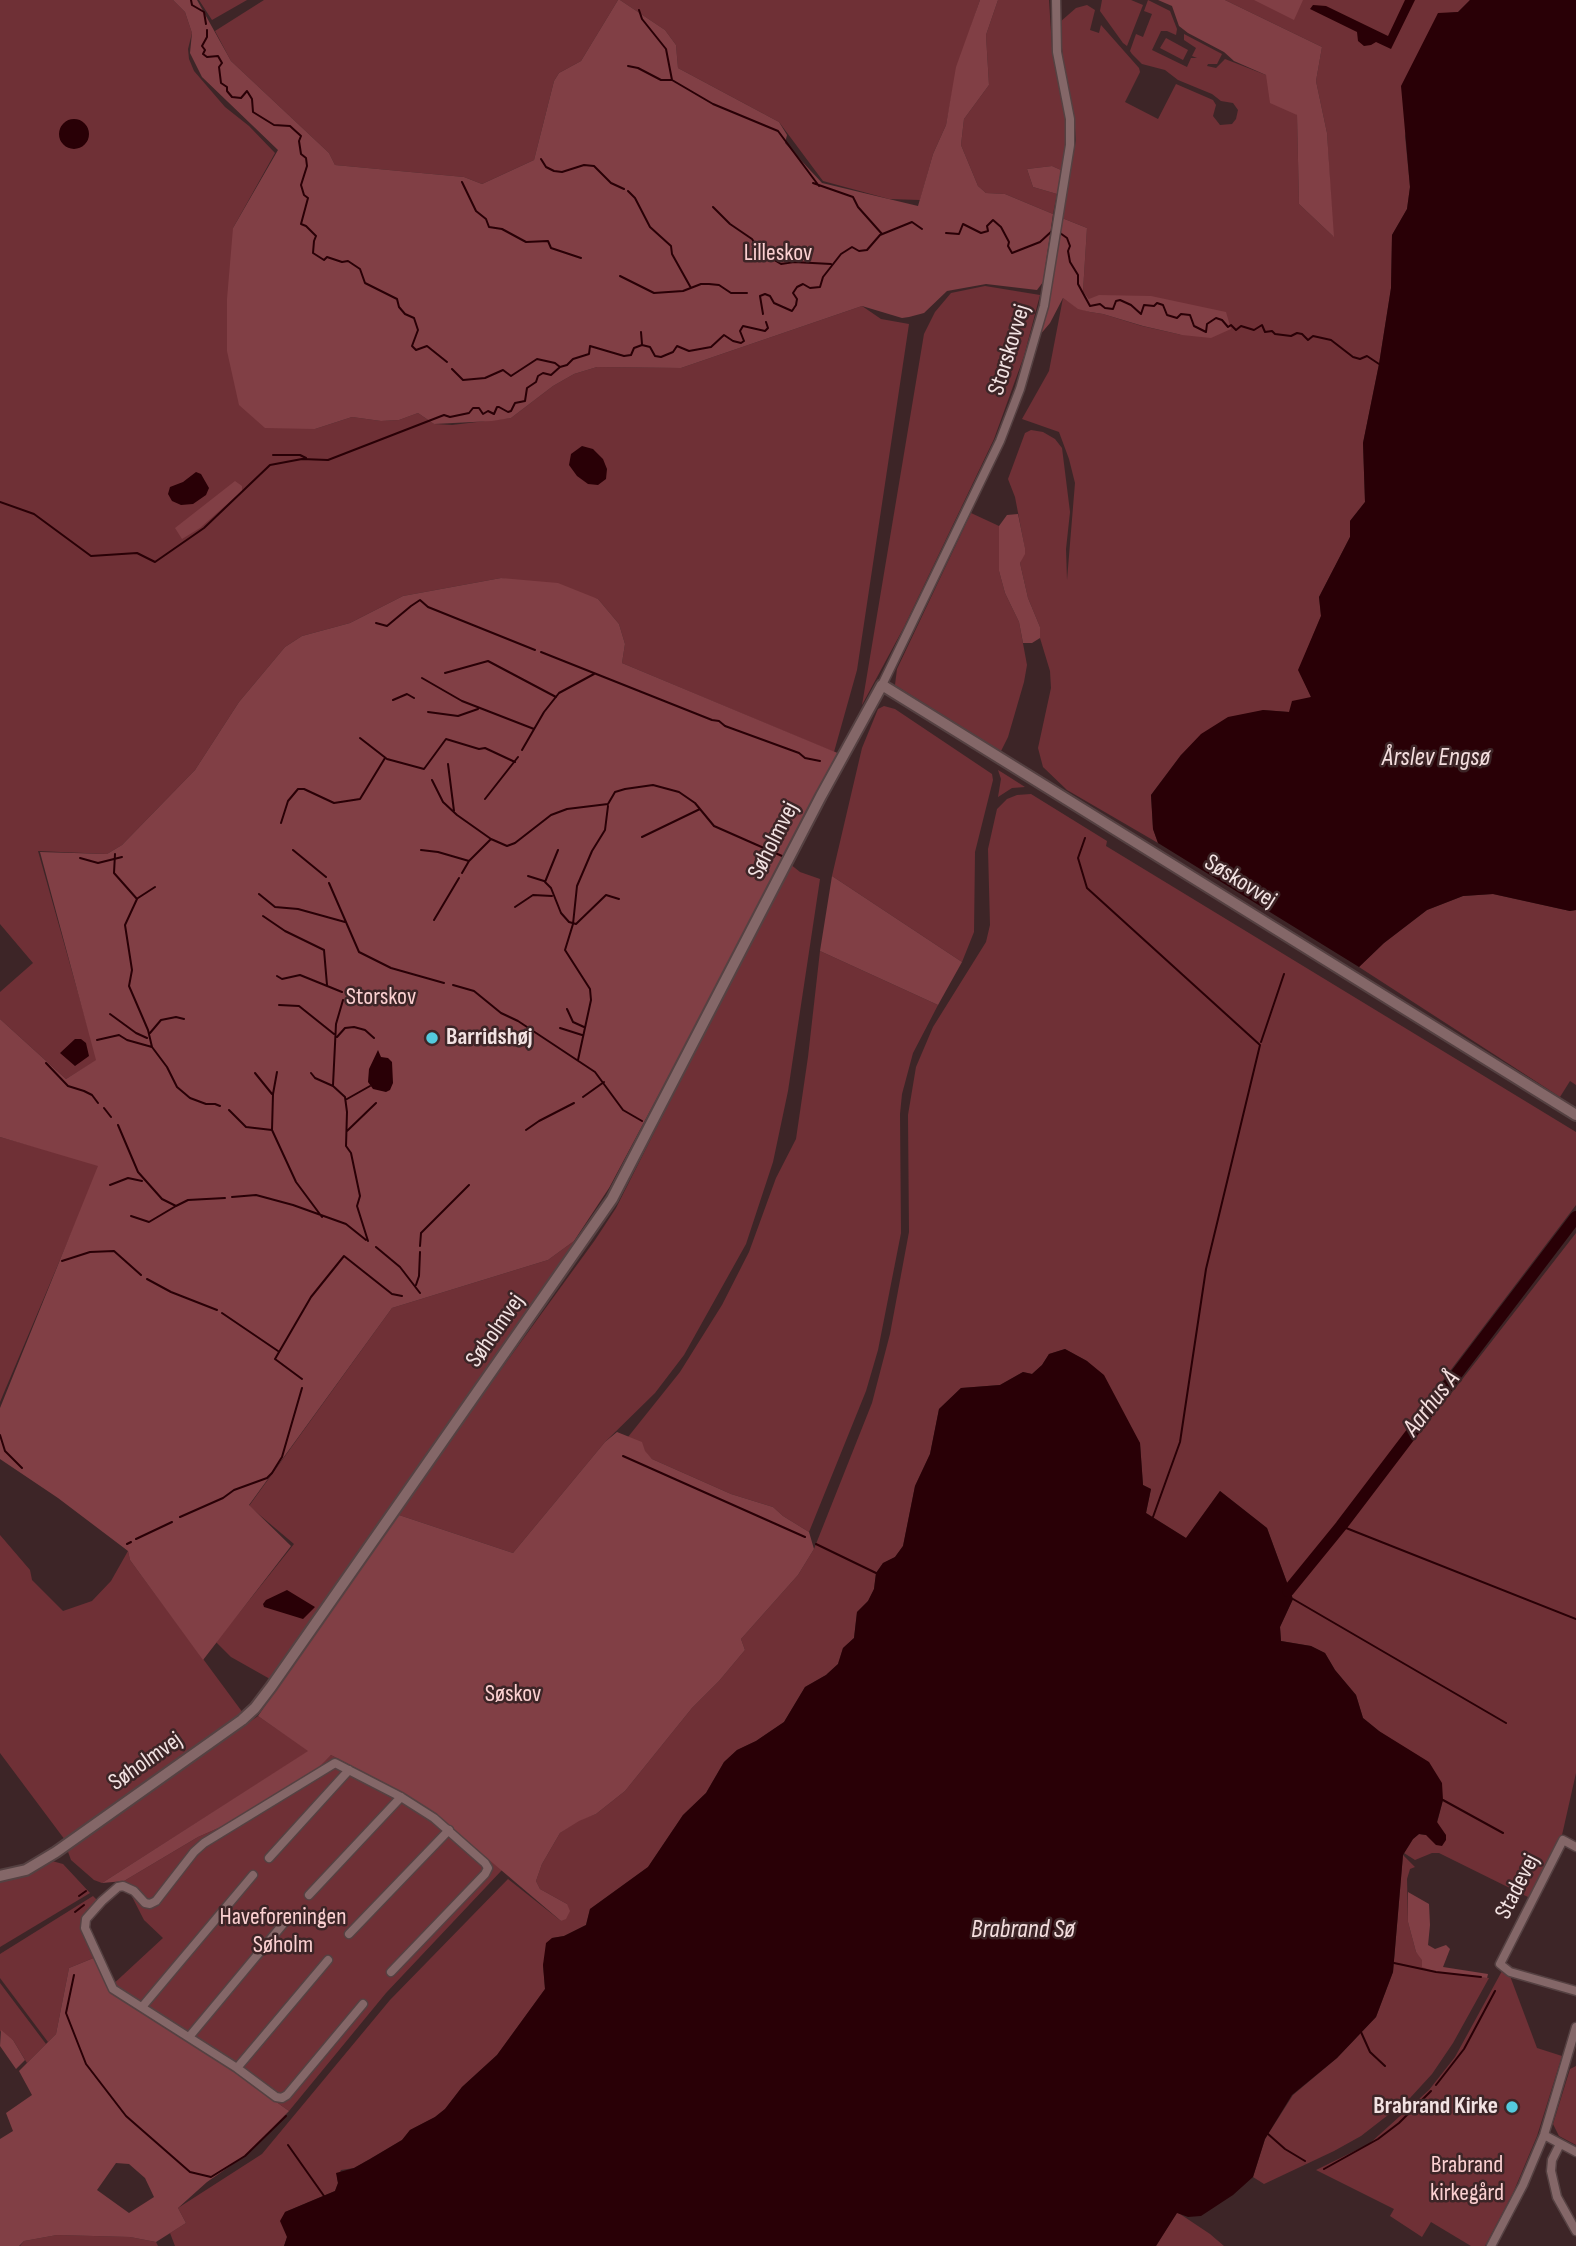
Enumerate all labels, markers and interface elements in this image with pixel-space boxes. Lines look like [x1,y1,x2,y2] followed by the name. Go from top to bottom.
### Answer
[744,240,812,268] park label: Lilleskov
[983,301,1037,399] street label: Storskovvej
[1382,742,1490,774] water label: Årslev Engsø
[742,797,806,885] street label: Søholmvej
[1199,849,1281,915] street label: Søskovvej
[346,984,416,1012] park label: Storskov
[446,1024,533,1052] place label: Barridshøj
[424,1030,440,1046] marker: Barridshøj
[460,1289,532,1373] street label: Søholmvej
[1397,1365,1467,1443] water label: Aarhus Å
[485,1681,541,1709] park label: Søskov
[104,1726,188,1798] street label: Søholmvej
[1489,1850,1547,1924] street label: Stadevej
[220,1904,346,1960] park label: Haveforeningen Søholm
[971,1914,1075,1946] water label: Brabrand Sø
[1373,2093,1498,2121] place label: Brabrand Kirke
[1504,2099,1520,2115] marker: Brabrand Kirke
[1430,2152,1504,2208] park label: Brabrand kirkegård

